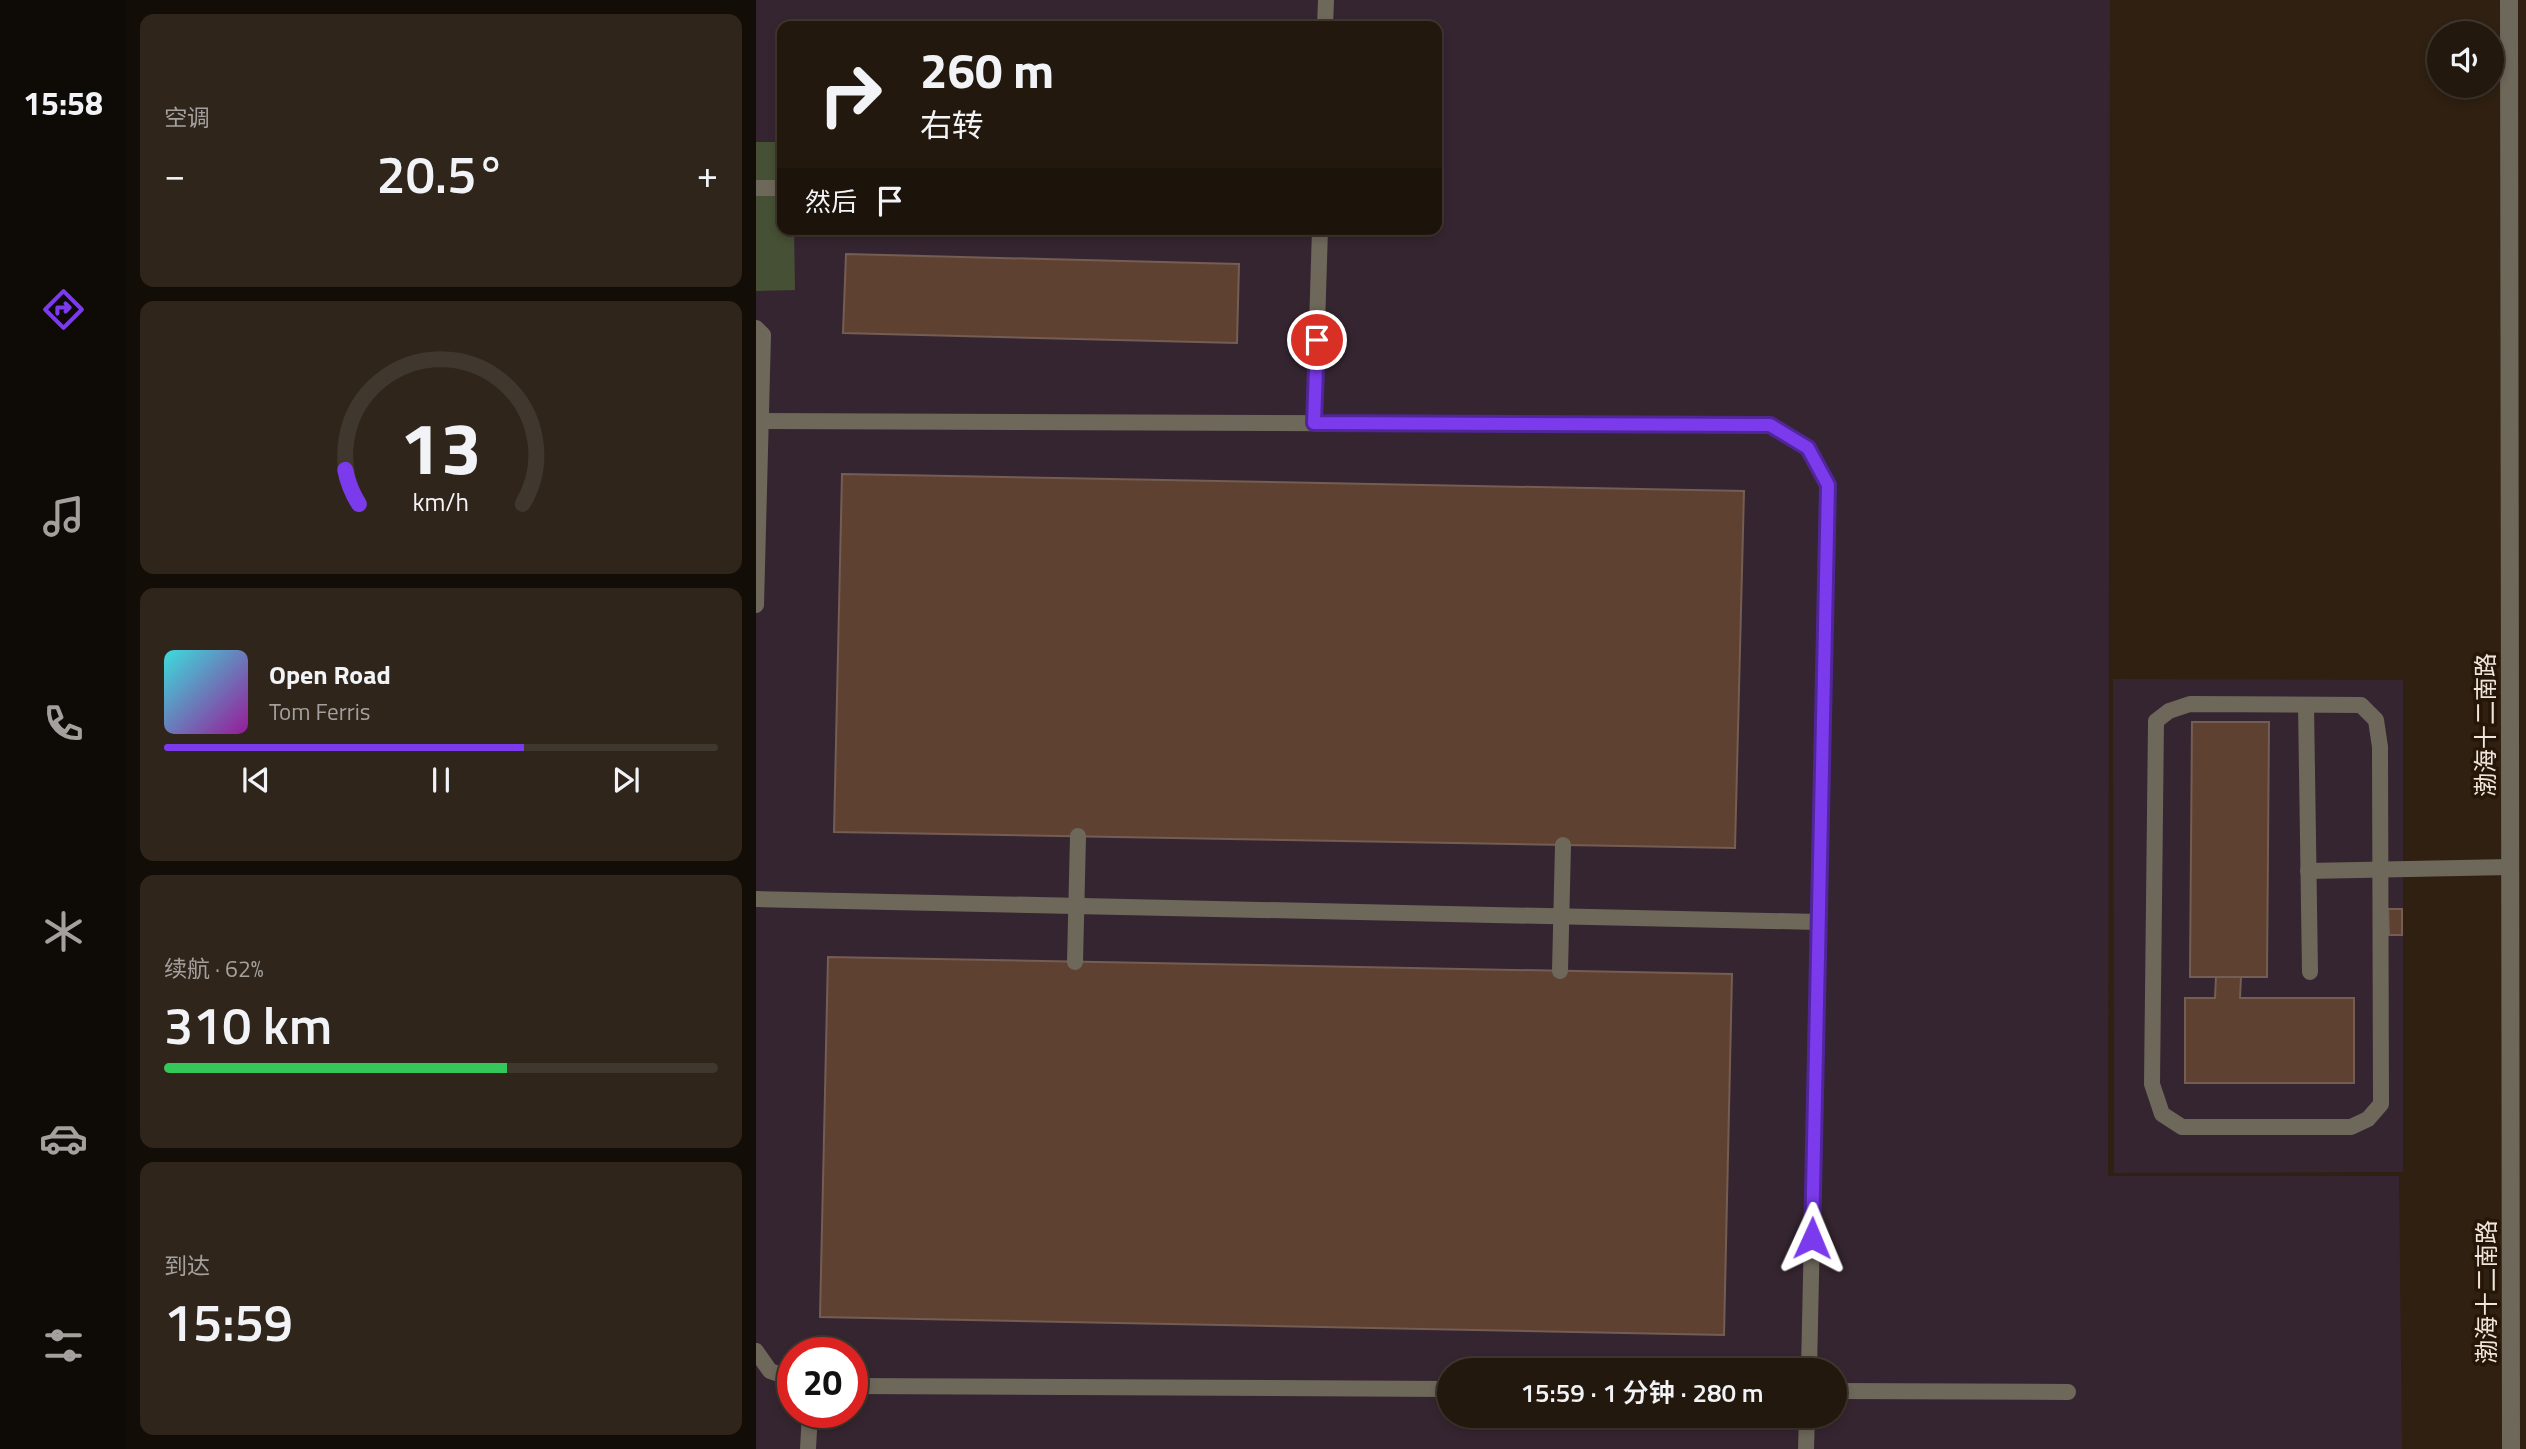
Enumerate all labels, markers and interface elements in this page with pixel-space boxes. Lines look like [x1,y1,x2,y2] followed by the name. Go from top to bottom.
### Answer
[2427,21,2504,98] map controls
[2427,21,2504,98] button: sound
[920,32,1054,107] text: 260 m
[805,49,896,140] icon: right
[23,79,103,127] text: 15:58
[164,100,210,135] text: 空调
[920,101,984,149] text: 右转
[377,134,505,213] text: 20.5°
[164,145,185,203] text: −
[697,145,718,203] text: +
[805,182,857,221] text: 然后
[871,182,909,220] icon: arrive
[39,285,88,334] icon: directions
[1287,310,1347,370] pin
[1298,321,1336,359] icon: arrive
[400,392,482,502] text: 13
[413,482,469,520] text: km/h
[39,492,88,541] icon: music
[2467,653,2503,797] street label: 渤海十二南路
[269,655,391,694] text: Open Road
[269,694,370,729] text: Tom Ferris
[39,699,88,748] icon: phone
[237,761,275,799] icon: previous
[422,761,460,799] icon: pause
[607,761,645,799] icon: next
[39,907,88,956] icon: climate
[164,951,264,986] text: 续航 · 62%
[164,985,332,1064] text: 310 km
[39,1114,88,1163] icon: car
[1775,1201,1849,1275] position arrow
[2468,1220,2504,1364] street label: 渤海十二南路
[164,1248,210,1283] text: 到达
[164,1282,293,1361] text: 15:59
[39,1321,88,1370] icon: filters
[777,1337,868,1428] speed limit sign: 20
[1520,1373,1764,1412] text: 15:59 · 1 分钟 · 280 m

